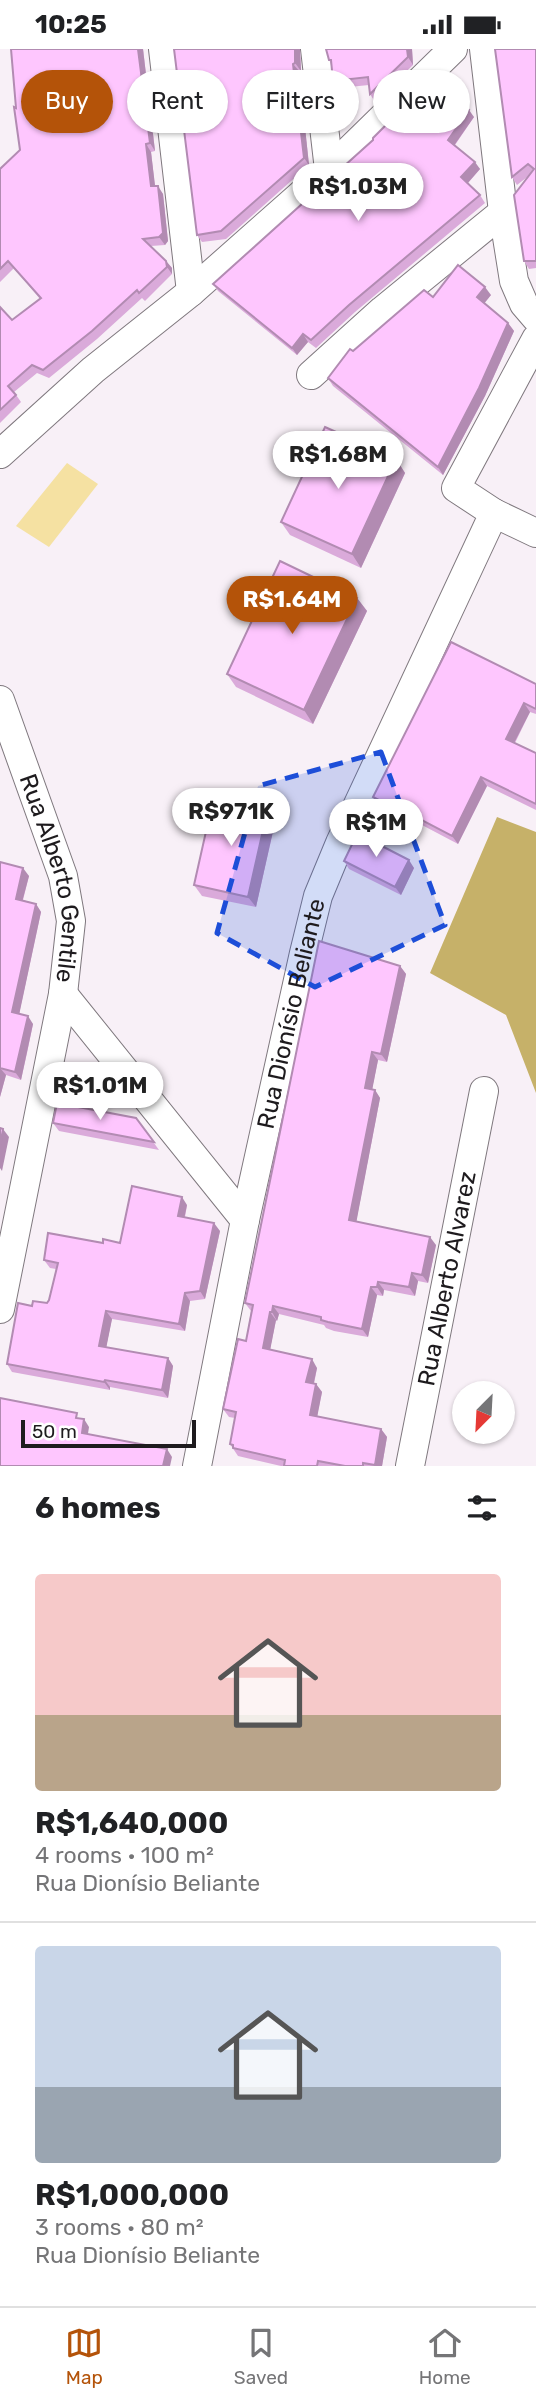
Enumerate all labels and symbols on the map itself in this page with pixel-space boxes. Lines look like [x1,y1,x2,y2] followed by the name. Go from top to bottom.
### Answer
[293,163,423,223] pin: R$1.03M
[273,431,403,491] pin: R$1.68M
[227,577,357,636] pin: R$1.64M
[14,770,85,984] street label: Rua Alberto Gentile
[174,789,288,848] pin: R$971K
[335,799,417,859] pin: R$1M
[252,896,331,1131] street label: Rua Dionísio Beliante
[35,1063,165,1122] pin: R$1.01M
[412,1169,482,1388] street label: Rua Alberto Alvarez
[452,1381,514,1444] north arrow
[21,1417,196,1449] scale bar

